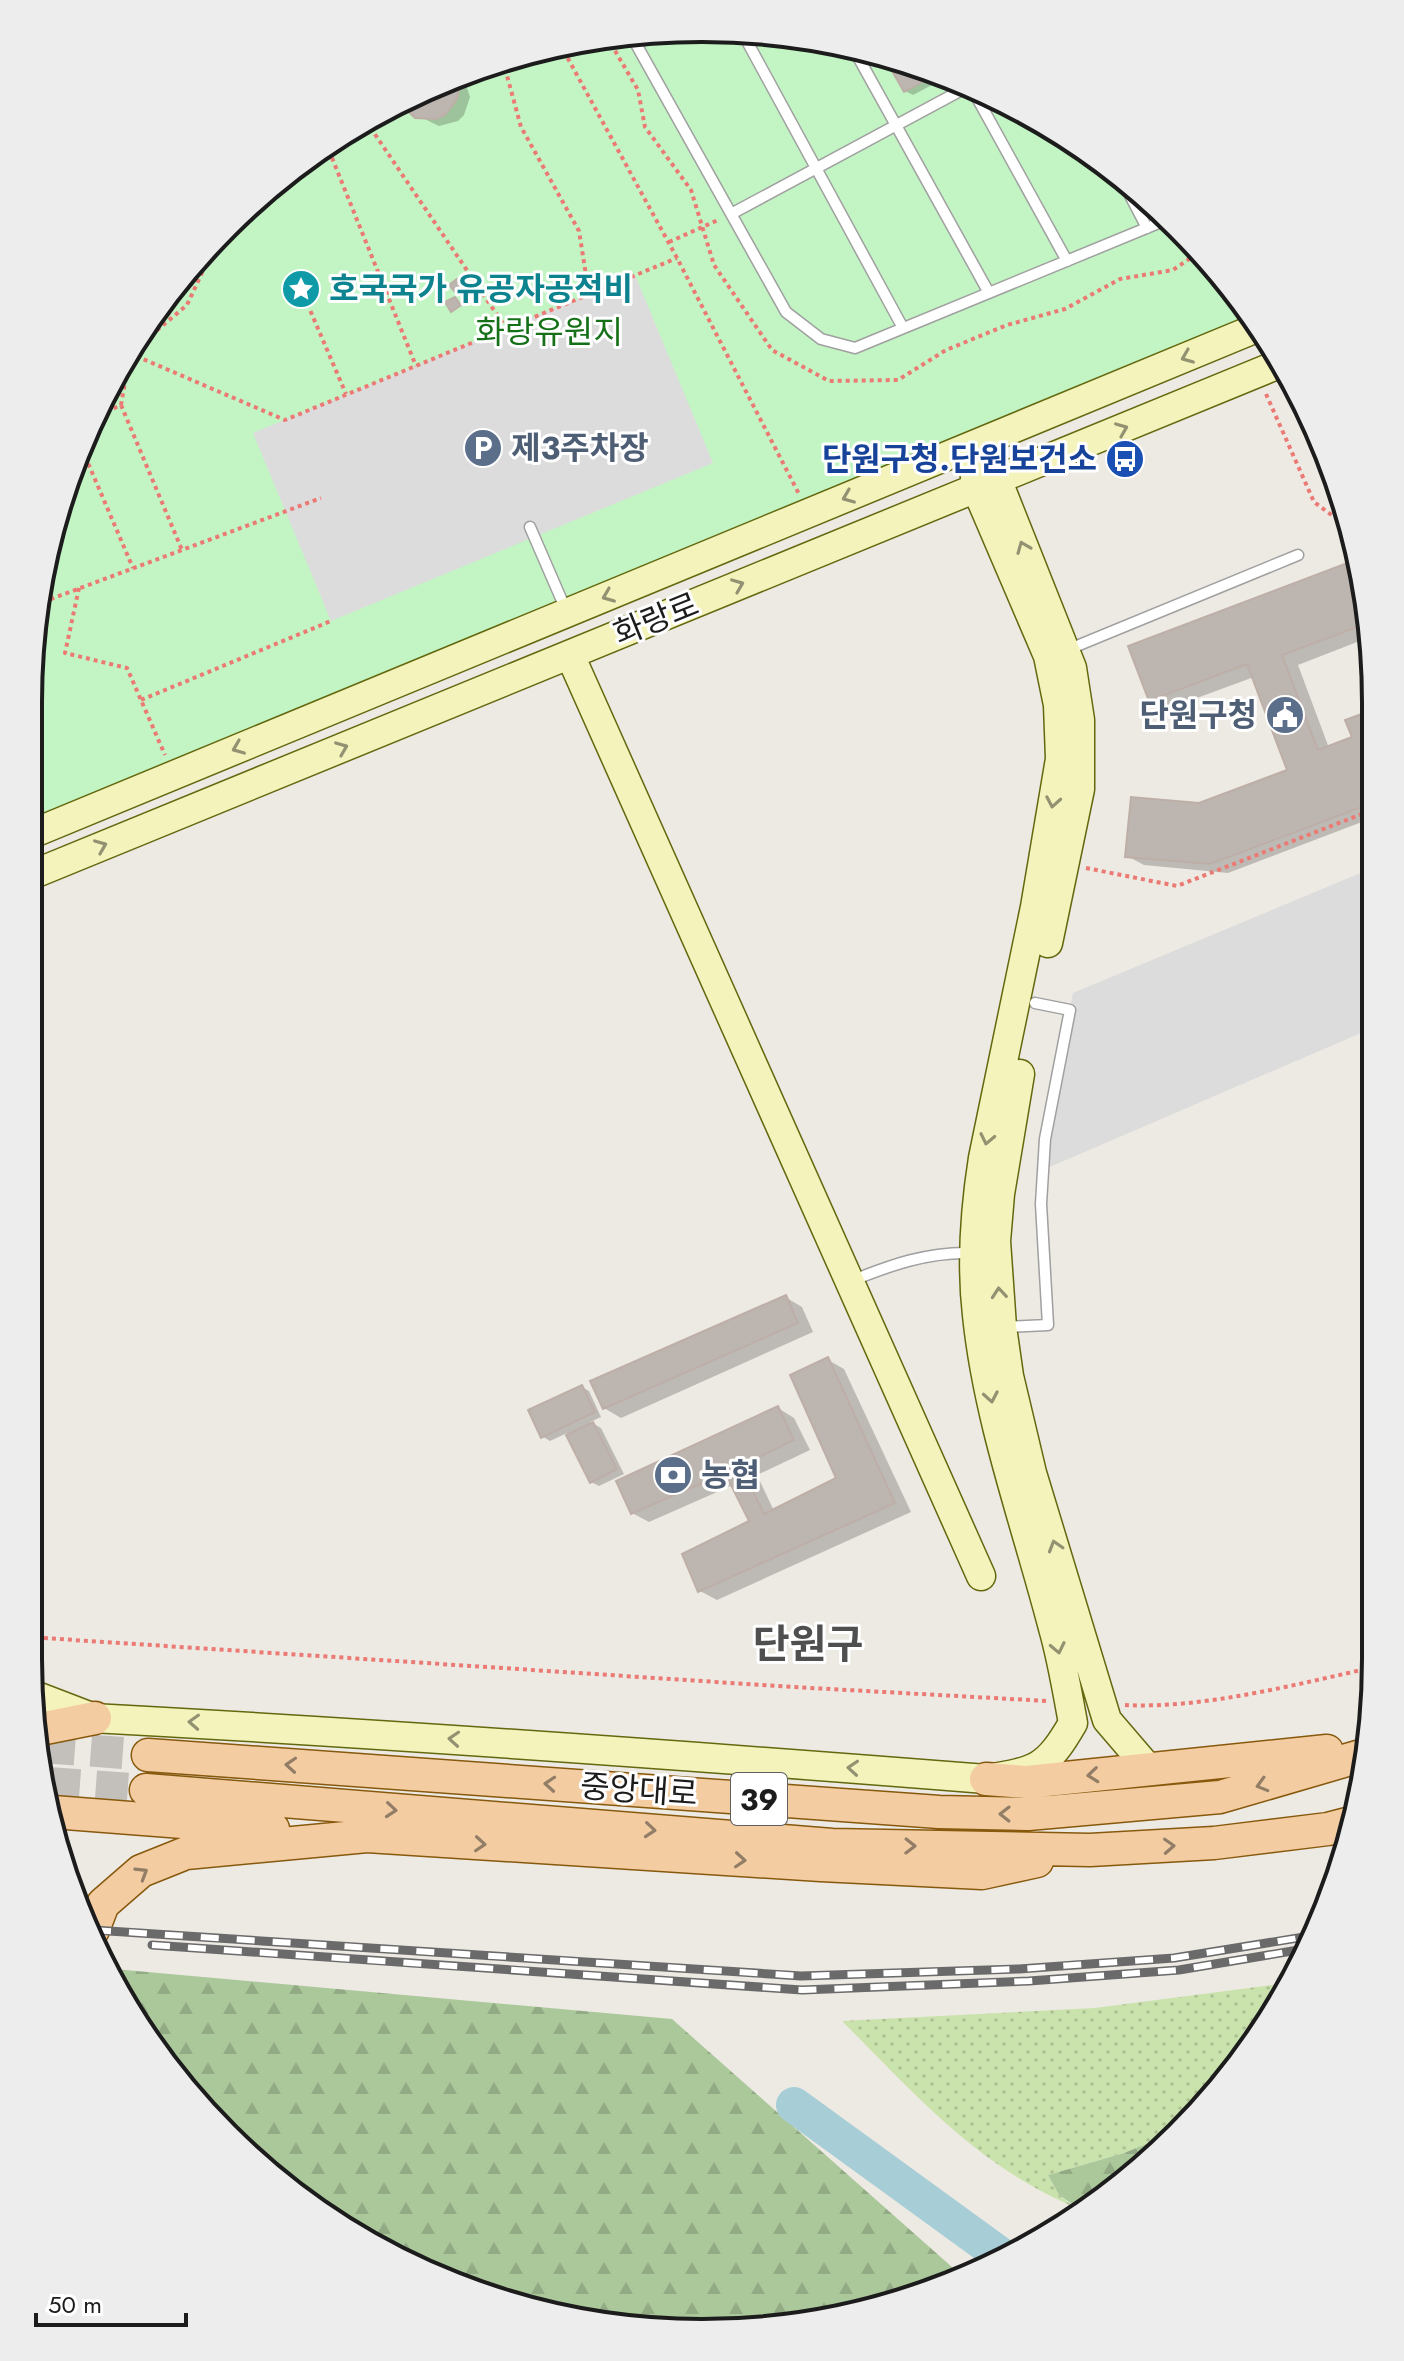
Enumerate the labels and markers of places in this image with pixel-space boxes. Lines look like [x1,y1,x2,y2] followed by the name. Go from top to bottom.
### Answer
[329,266,633,312] place label: 호국국가 유공자공적비
[280,268,322,310] place icon: 호국국가 유공자공적비
[511,425,649,471] place label: 제3주차장
[462,427,504,469] parking icon: 제3주차장
[822,436,1097,482] place label: 단원구청.단원보건소
[1104,438,1146,480] bus stop icon: 단원구청.단원보건소
[1139,692,1257,738] place label: 단원구청
[1264,694,1306,736] public building icon: 단원구청
[701,1452,760,1498] place label: 농협
[652,1454,694,1496] bank icon: 농협

